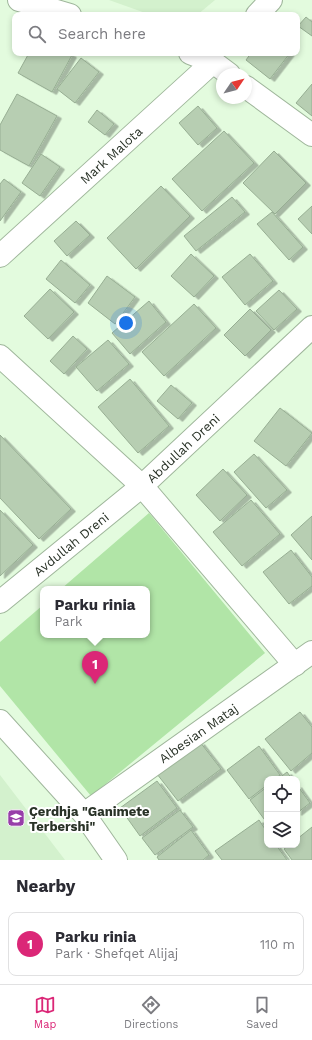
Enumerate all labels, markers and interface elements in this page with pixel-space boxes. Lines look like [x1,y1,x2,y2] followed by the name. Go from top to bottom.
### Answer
[12,12,300,56] search box
[26,23,48,45] icon: search
[58,25,146,43] text: Search here
[216,68,252,104] north arrow
[77,123,146,187] street label: Mark Malota
[116,313,136,333] your location
[144,411,223,486] street label: Abdullah Dreni
[31,510,112,579] street label: Avdullah Dreni
[40,586,150,638] popup
[54,596,136,614] text: Parku rinia
[54,614,82,629] text: Park
[82,651,108,684] pin: 1
[156,701,241,766] street label: Albesian Mataj
[264,776,300,848] map controls
[264,776,300,812] button: locate
[29,804,150,834] place label: Çerdhja "Ganimete Terbershi"
[6,808,26,828] school or university icon: Çerdhja "Ganimete Terbershi"
[264,812,300,848] button: layers
[16,876,75,896] text: Nearby
[55,928,136,946] text: Parku rinia
[27,937,33,952] text: 1
[260,937,295,952] text: 110 m
[55,946,178,961] text: Park · Shefqet Alijaj
[34,994,56,1031] tab: Map
[124,994,178,1031] tab: Directions
[246,994,278,1031] tab: Saved

